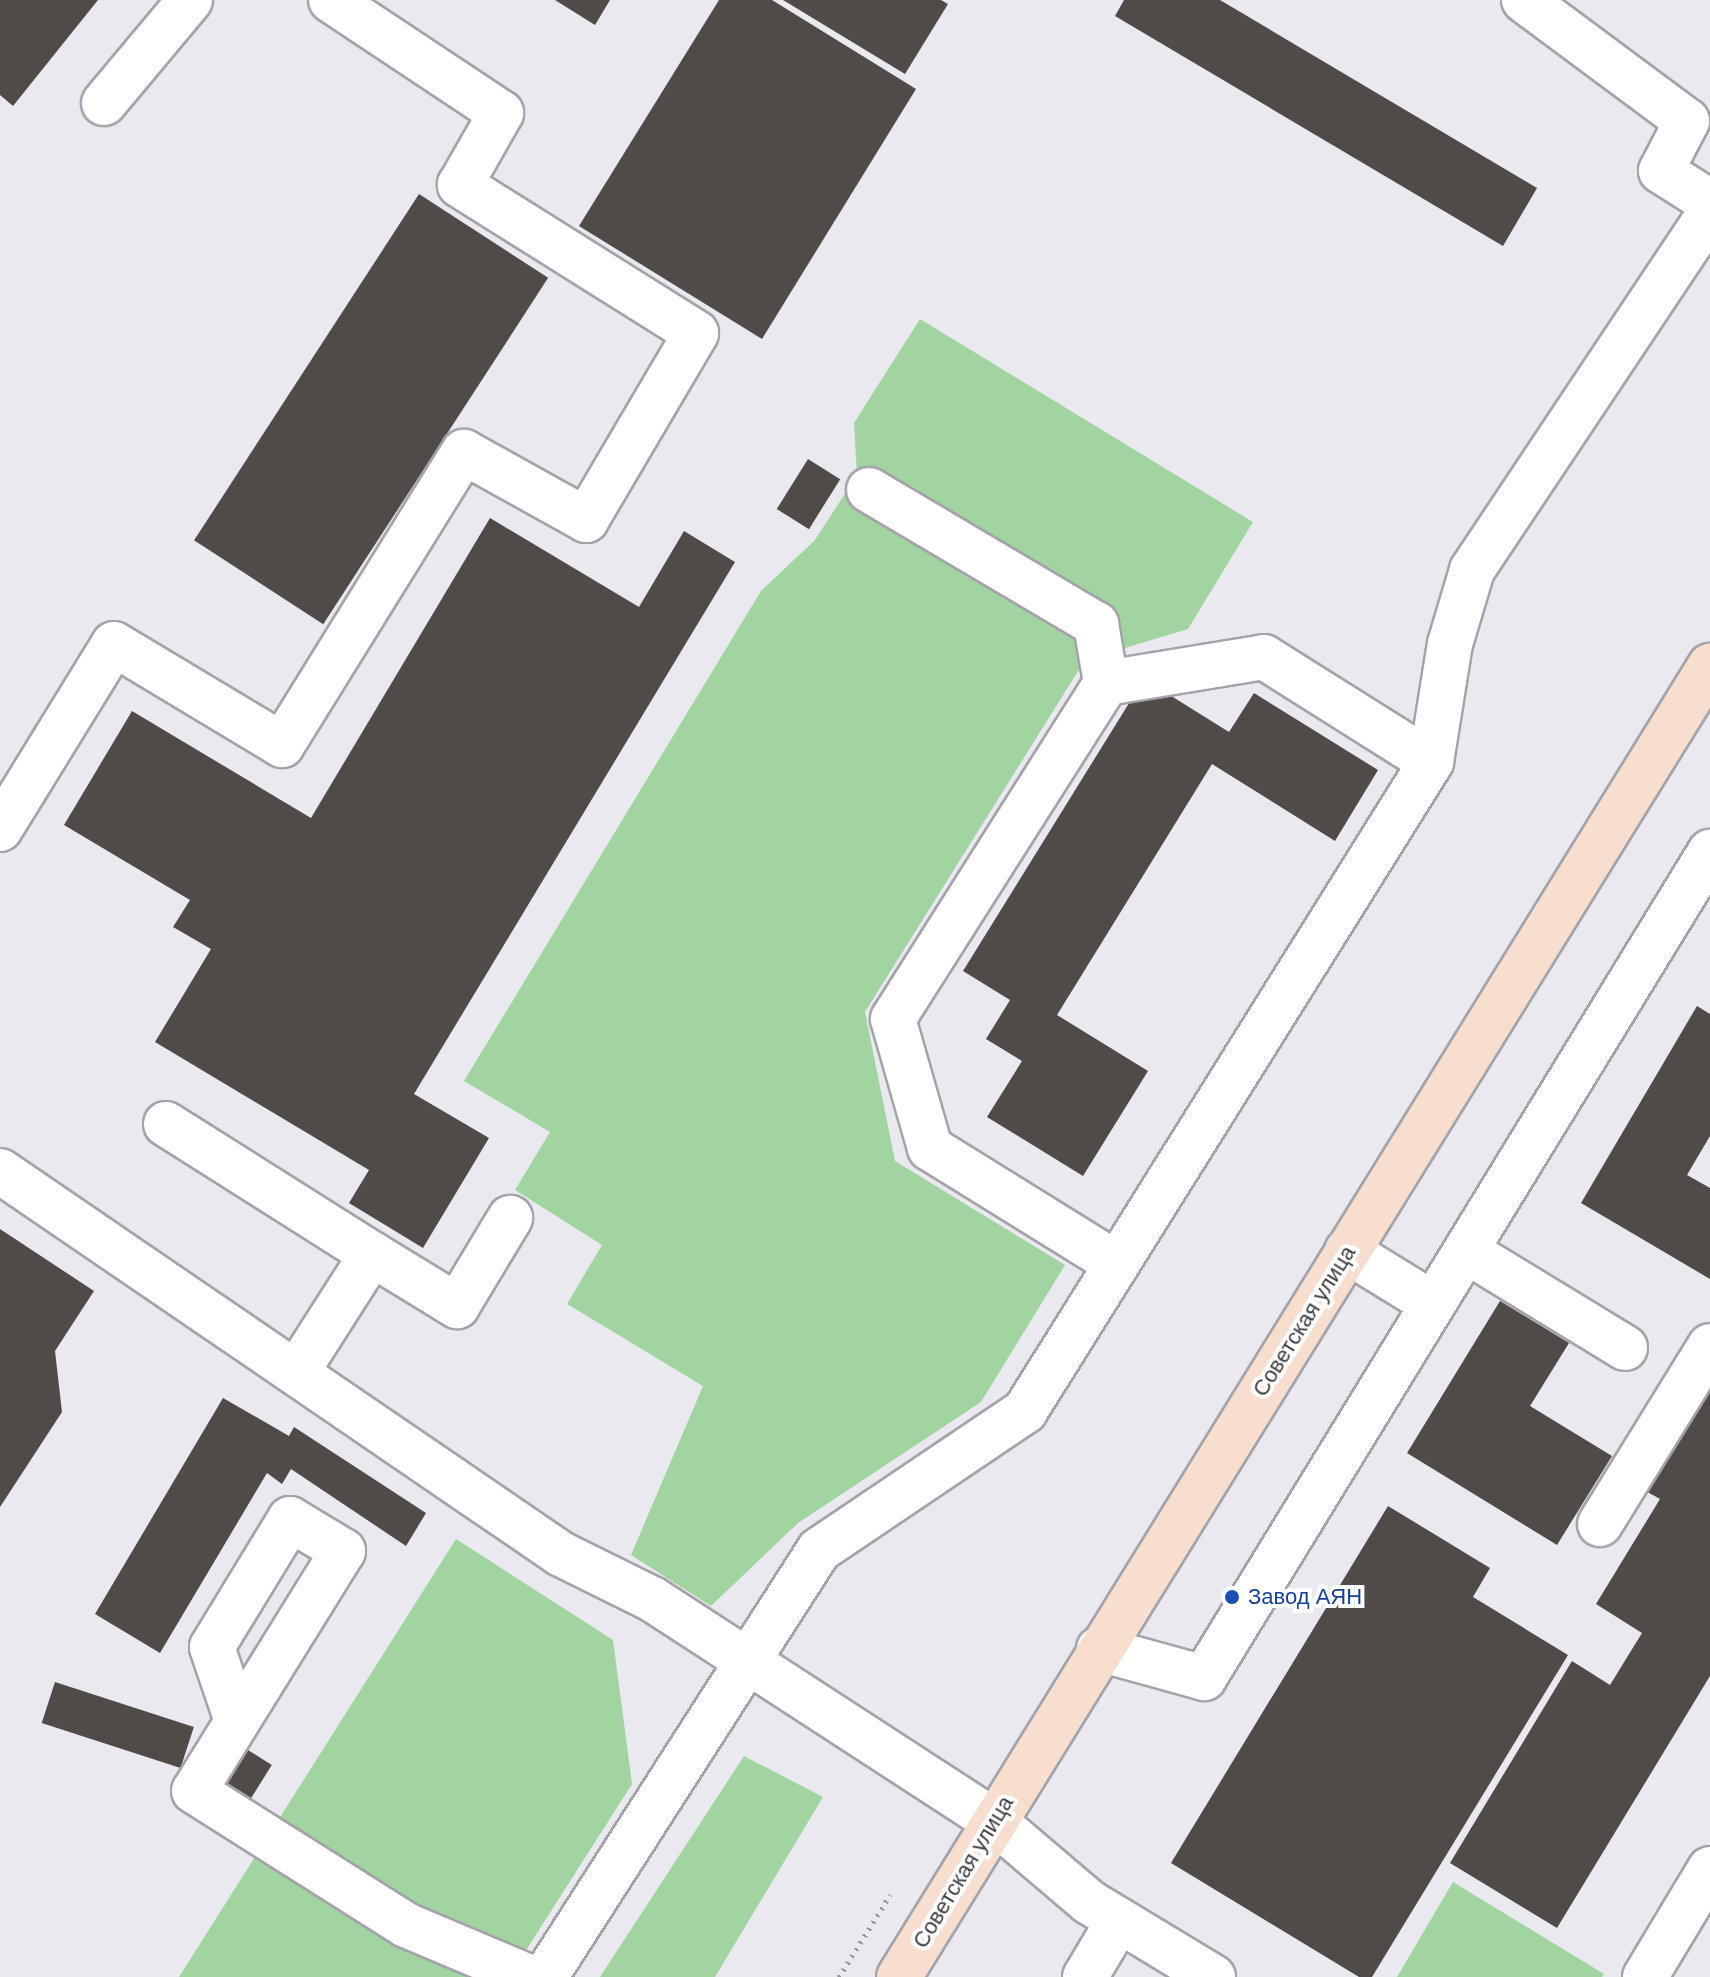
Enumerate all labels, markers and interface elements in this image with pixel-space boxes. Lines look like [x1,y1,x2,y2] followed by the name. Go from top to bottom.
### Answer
[1247,1241,1361,1401] street label: Советская улица
[1248,1584,1362,1610] place label: Завод АЯН
[1223,1588,1241,1606] marker: Завод АЯН
[907,1791,1019,1953] street label: Советская улица

